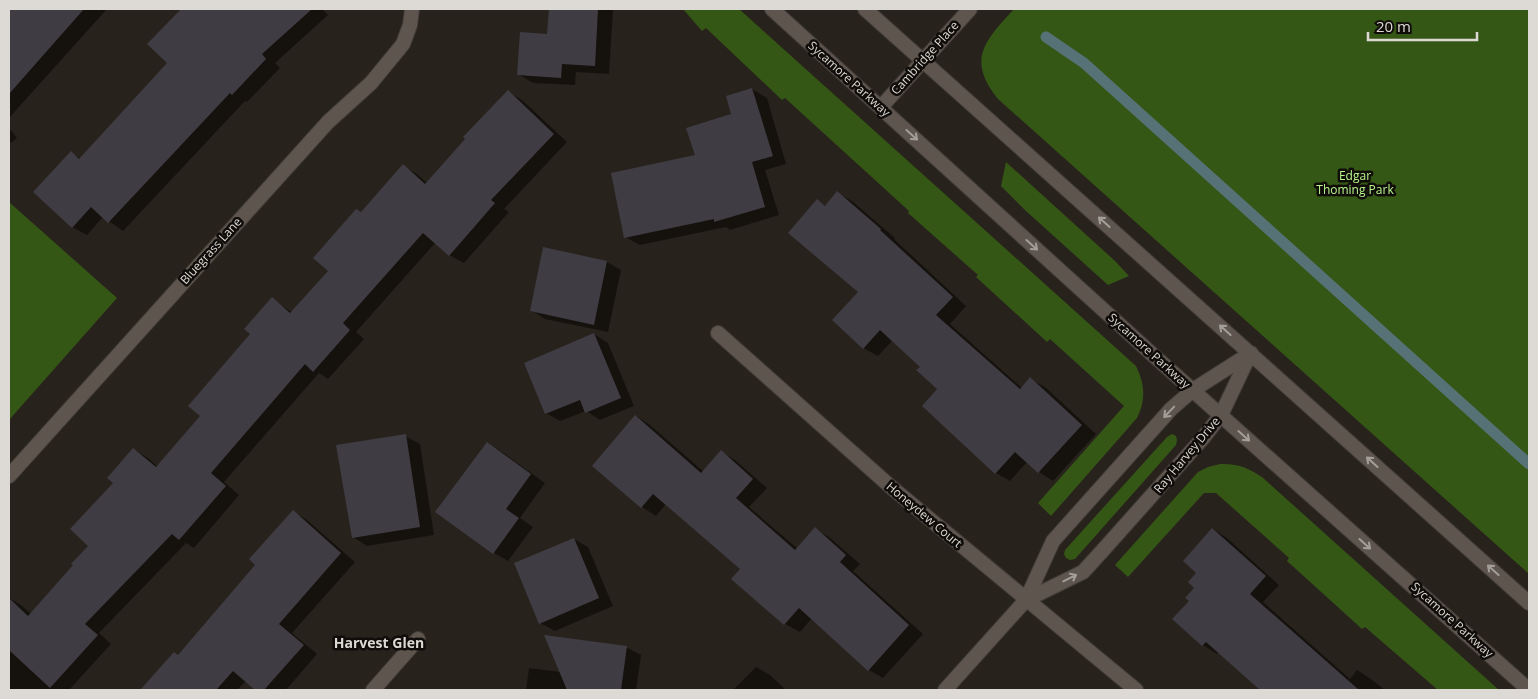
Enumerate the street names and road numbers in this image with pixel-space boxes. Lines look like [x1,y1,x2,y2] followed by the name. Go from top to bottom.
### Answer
[887,17,962,98] street label: Cambridge Place
[805,37,895,121] street label: Sycamore Parkway
[176,213,245,288] street label: Bluegrass Lane
[1105,309,1195,393] street label: Sycamore Parkway
[1150,413,1224,496] street label: Ray Harvey Drive
[883,478,966,551] street label: Honeydew Court
[1408,578,1498,662] street label: Sycamore Parkway

